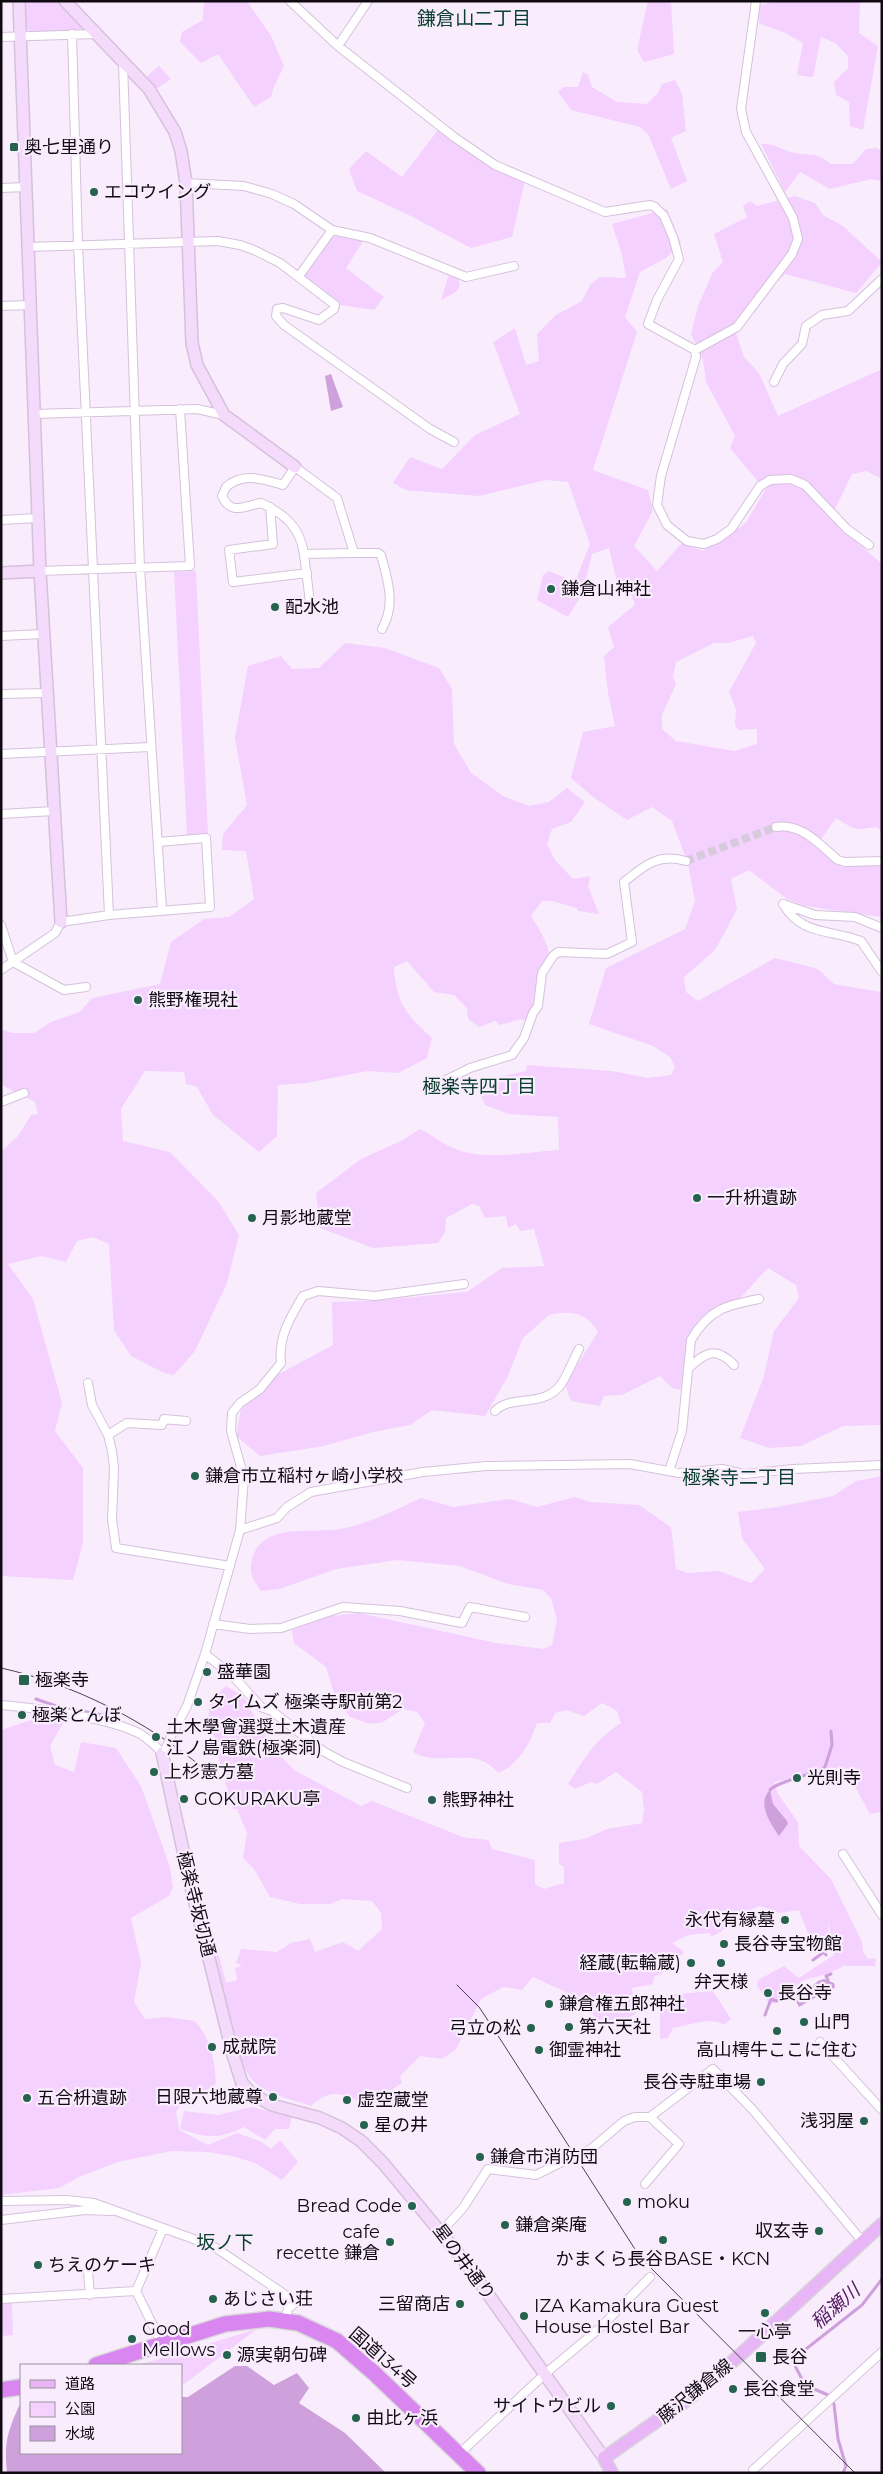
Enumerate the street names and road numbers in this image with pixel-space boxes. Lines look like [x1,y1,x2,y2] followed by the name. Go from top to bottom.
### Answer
[172,1849,220,1959] street label: 極楽寺坂切通
[428,2219,500,2305] street label: 星の井通り
[345,2323,421,2393] street label: 国道134号
[653,2354,737,2428] street label: 藤沢鎌倉線

